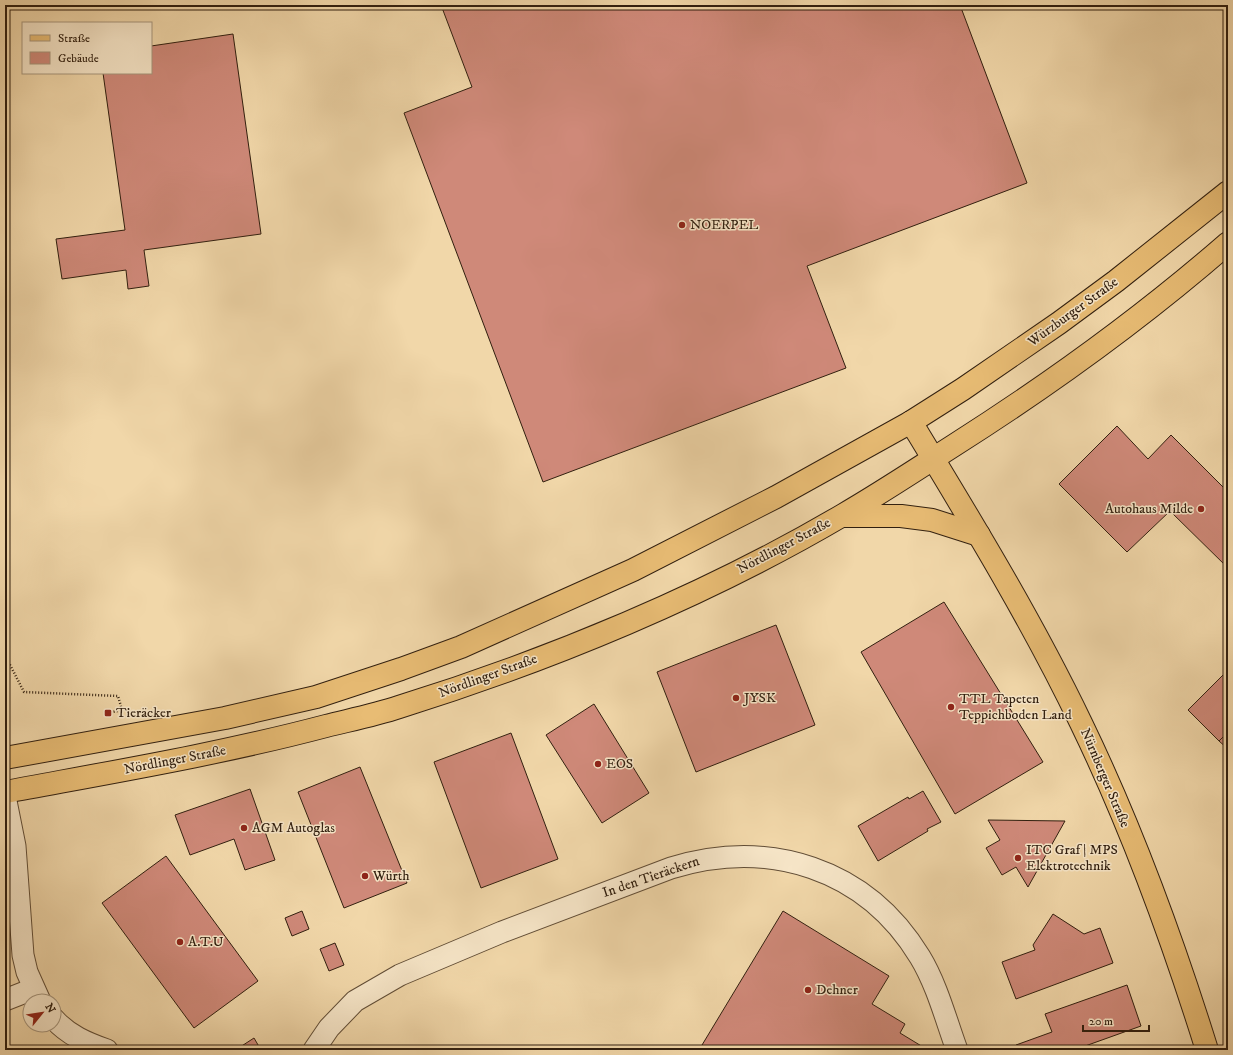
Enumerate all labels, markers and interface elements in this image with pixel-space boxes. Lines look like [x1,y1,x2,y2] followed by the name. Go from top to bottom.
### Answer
[22,22,152,74] legend
[58,31,90,46] text: Straße
[58,51,99,66] text: Gebäude
[690,216,758,234] place label: NOERPEL
[677,220,687,230] marker: NOERPEL
[1023,273,1122,351] street label: Würzburger Straße
[1105,500,1193,518] place label: Autohaus Milde
[1196,504,1206,514] marker: Autohaus Milde
[734,514,834,578] street label: Nördlinger Straße
[436,650,540,702] street label: Nördlinger Straße
[742,689,776,707] place label: JYSK
[959,690,1072,724] place label: TTL Tapeten Teppichboden Land
[731,693,741,703] marker: JYSK
[946,702,956,712] marker: TTL Tapeten Teppichboden Land
[116,704,172,722] place label: Tieräcker
[103,708,113,718] marker: Tieräcker
[1076,726,1134,831] street label: Nürnberger Straße
[123,741,228,779] street label: Nördlinger Straße
[606,755,633,773] place label: EOS
[593,759,603,769] marker: EOS
[252,819,335,837] place label: AGM Autoglas
[239,823,249,833] marker: AGM Autoglas
[1026,841,1118,875] place label: ITC Graf | MPS Elektrotechnik
[600,852,703,902] street label: In den Tieräckern
[1013,853,1023,863] marker: ITC Graf | MPS Elektrotechnik
[372,867,410,885] place label: Würth
[360,871,370,881] marker: Würth
[188,933,224,951] place label: A.T.U
[175,937,185,947] marker: A.T.U
[816,981,859,999] place label: Dehner
[803,985,813,995] marker: Dehner
[22,993,62,1033] north arrow
[41,1001,58,1016] text: N
[1083,1007,1149,1033] scale bar
[1089,1014,1113,1029] text: 20 m

